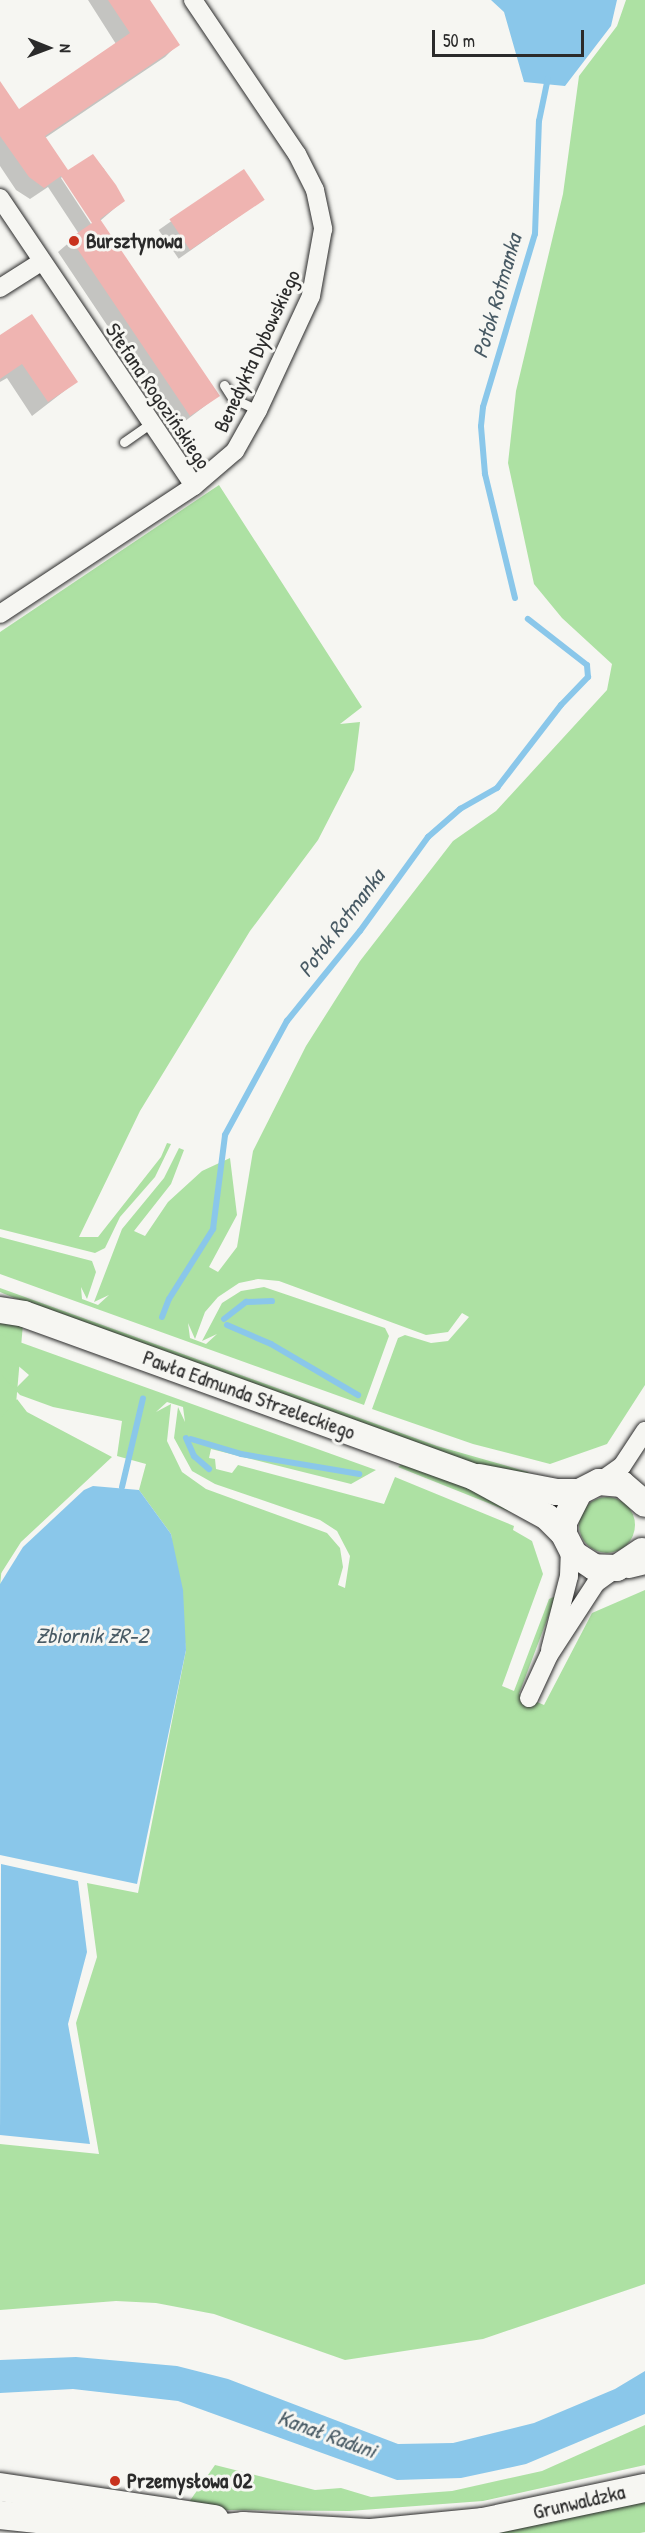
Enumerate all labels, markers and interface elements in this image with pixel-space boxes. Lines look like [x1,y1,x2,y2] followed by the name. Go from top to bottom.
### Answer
[18,18,78,78] north arrow
[435,18,586,56] scale bar
[443,28,475,53] text: 50 m
[55,44,77,53] text: N
[86,228,182,254] place label: Bursztynowa
[467,231,527,361] water label: Potok Rotmanka
[67,234,81,248] marker: Bursztynowa
[208,266,306,436] street label: Benedykta Dybowskiego
[100,318,216,474] street label: Stefana Rogozińskiego
[292,864,390,982] water label: Potok Rotmanka
[139,1345,359,1445] street label: Pawła Edmunda Strzeleckiego
[36,1623,148,1649] water label: Zbiornik ZR-2
[274,2404,380,2464] water label: Kanał Raduni
[127,2468,252,2494] place label: Przemysłowa 02
[108,2474,122,2488] marker: Przemysłowa 02
[531,2479,627,2525] street label: Grunwaldzka

